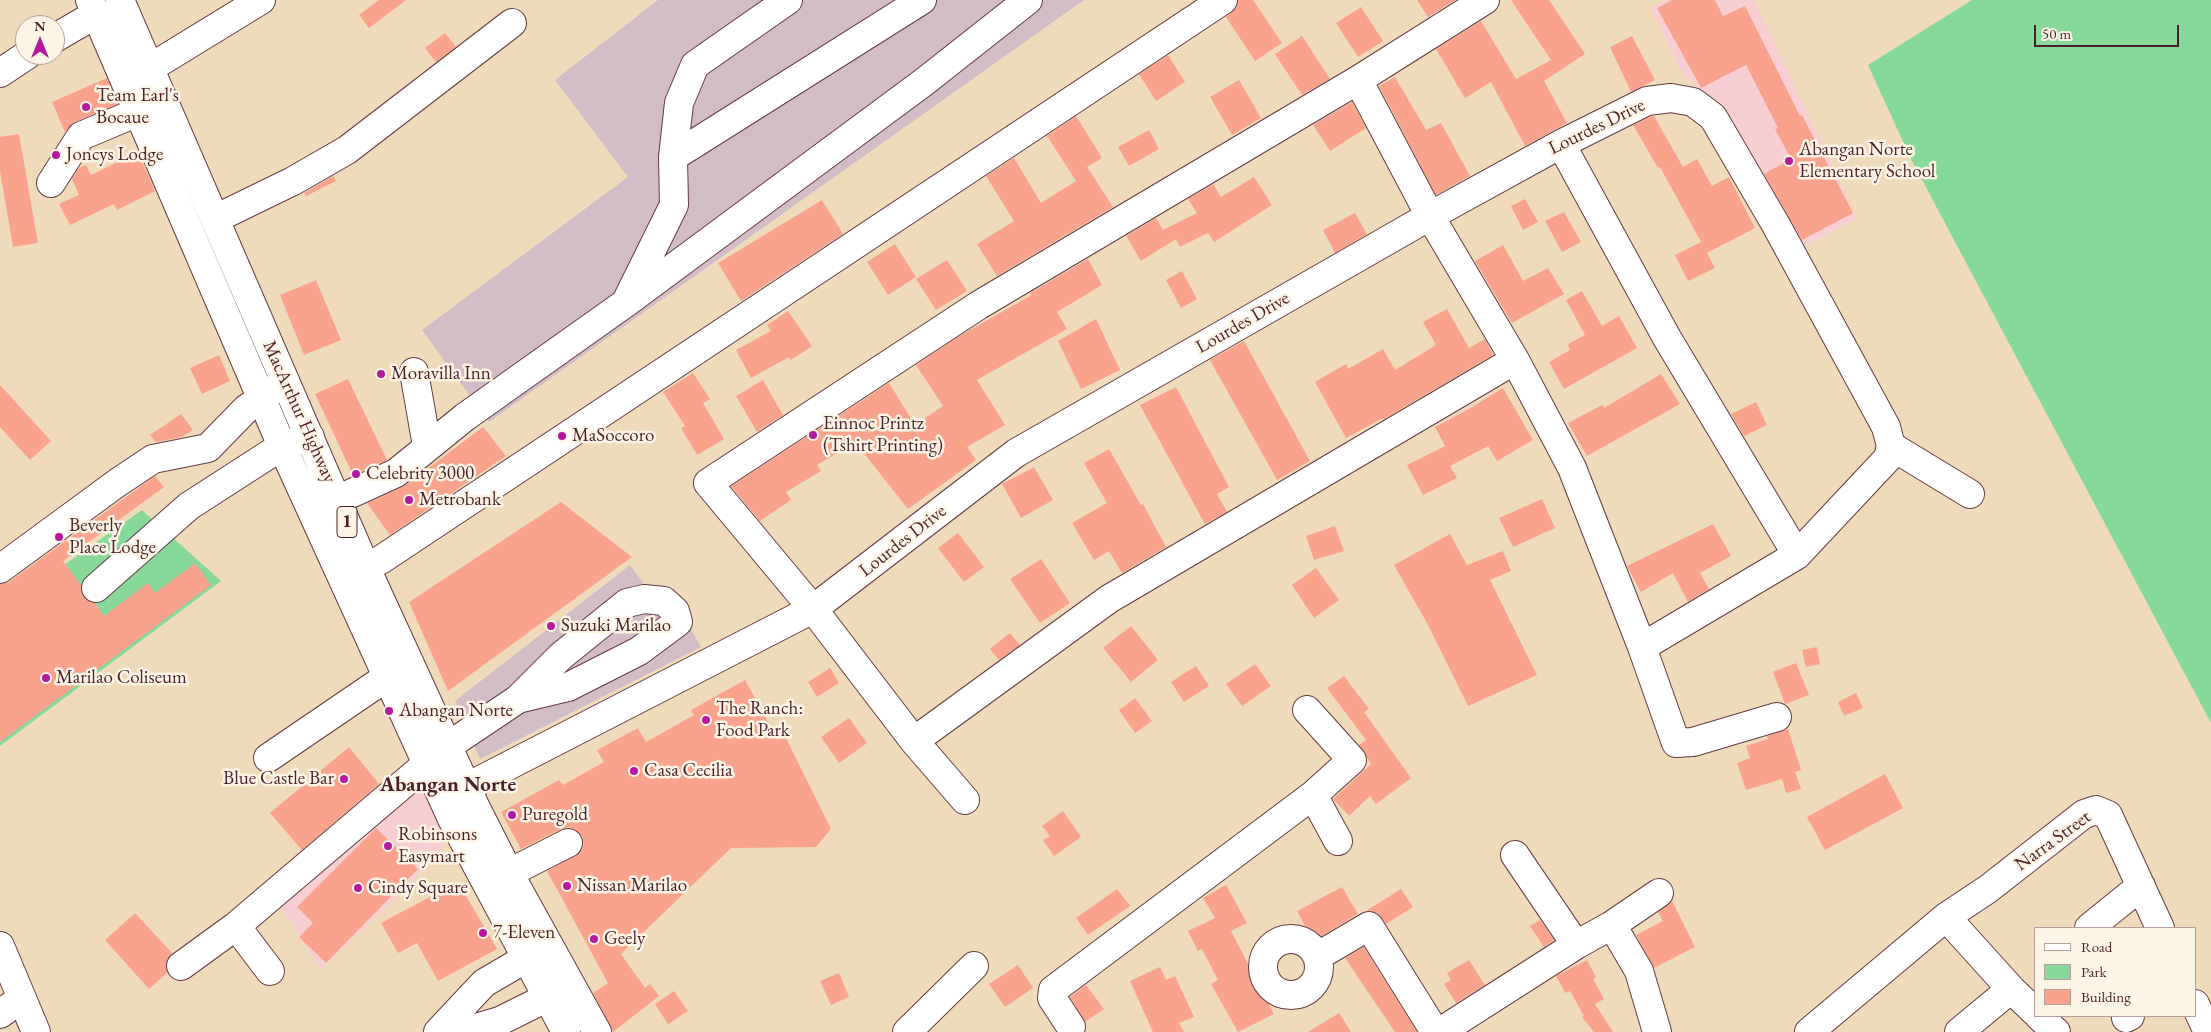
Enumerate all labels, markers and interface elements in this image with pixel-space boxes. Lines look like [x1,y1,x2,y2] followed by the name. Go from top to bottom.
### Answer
[15,15,65,65] north arrow
[2036,15,2181,47] scale bar
[34,17,46,35] text: N
[2042,24,2071,43] text: 50 m
[96,85,179,129] place label: Team Earl's Bocaue
[1545,94,1649,160] street label: Lourdes Drive
[80,101,92,113] marker: Team Earl's Bocaue
[1799,139,1935,183] place label: Abangan Norte Elementary School
[66,144,163,166] place label: Joncys Lodge
[50,149,62,161] marker: Joncys Lodge
[1783,155,1795,167] marker: Abangan Norte Elementary School
[1192,287,1294,359] street label: Lourdes Drive
[257,337,341,487] street label: MacArthur Highway
[391,363,491,385] place label: Moravilla Inn
[375,368,387,380] marker: Moravilla Inn
[823,413,943,457] place label: Einnoc Printz (Tshirt Printing)
[572,425,654,447] place label: MaSoccoro
[807,429,819,441] marker: Einnoc Printz (Tshirt Printing)
[556,430,568,442] marker: MaSoccoro
[366,463,474,485] place label: Celebrity 3000
[350,468,362,480] marker: Celebrity 3000
[419,489,501,511] place label: Metrobank
[403,494,415,506] marker: Metrobank
[855,500,951,582] street label: Lourdes Drive
[337,507,357,538] road number: 1
[69,515,156,559] place label: Beverly Place Lodge
[53,531,65,543] marker: Beverly Place Lodge
[561,615,671,637] place label: Suzuki Marilao
[545,620,557,632] marker: Suzuki Marilao
[56,667,187,689] place label: Marilao Coliseum
[40,672,52,684] marker: Marilao Coliseum
[716,698,803,742] place label: The Ranch: Food Park
[399,700,513,722] place label: Abangan Norte
[383,705,395,717] marker: Abangan Norte
[700,714,712,726] marker: The Ranch: Food Park
[644,760,732,782] place label: Casa Cecilia
[628,765,640,777] marker: Casa Cecilia
[223,768,334,790] place label: Blue Castle Bar
[380,772,516,798] district label: Abangan Norte
[338,773,350,785] marker: Blue Castle Bar
[522,804,588,826] place label: Puregold
[2011,806,2095,876] street label: Narra Street
[506,809,518,821] marker: Puregold
[398,824,477,868] place label: Robinsons Easymart
[382,840,394,852] marker: Robinsons Easymart
[577,875,687,897] place label: Nissan Marilao
[368,877,468,899] place label: Cindy Square
[561,880,573,892] marker: Nissan Marilao
[352,882,364,894] marker: Cindy Square
[493,922,555,944] place label: 7-Eleven
[477,927,489,939] marker: 7-Eleven
[2034,927,2196,1017] legend
[604,928,645,950] place label: Geely
[588,933,600,945] marker: Geely
[2081,937,2112,956] text: Road
[2081,962,2107,981] text: Park
[2081,987,2131,1006] text: Building

